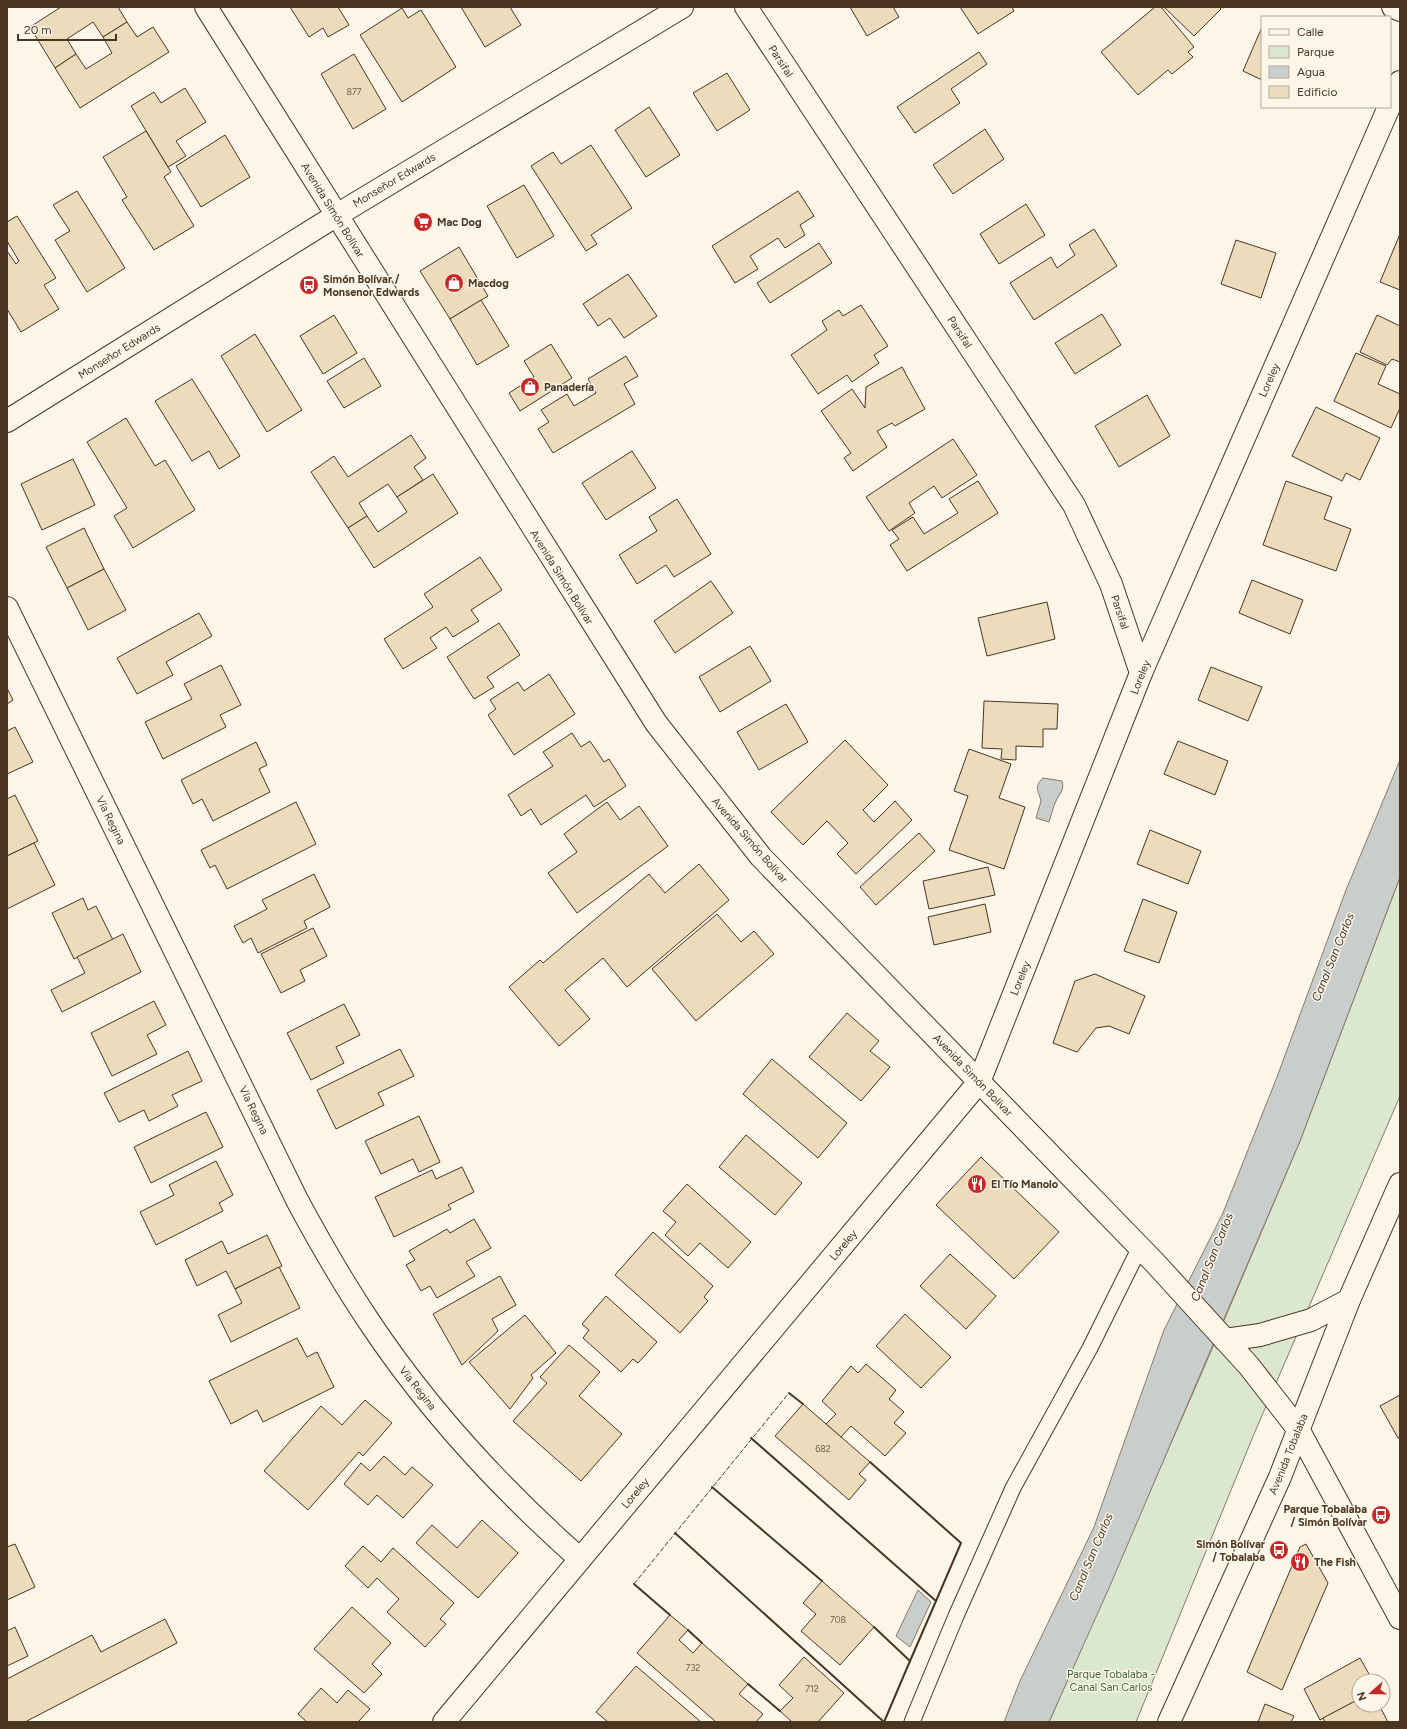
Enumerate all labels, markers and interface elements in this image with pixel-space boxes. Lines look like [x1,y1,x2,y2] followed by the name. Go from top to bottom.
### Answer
[18,16,116,42] scale bar
[1261,16,1391,108] legend
[24,23,52,37] text: 20 m
[1297,25,1324,39] text: Calle
[766,43,796,80] street label: Parsifal
[1297,45,1335,59] text: Parque
[1297,65,1325,79] text: Agua
[1297,85,1337,99] text: Edificio
[346,86,362,97] house number: 877
[351,151,438,210] street label: Monseñor Edwards
[298,160,367,260] street label: Avenida Simón Bolívar
[412,211,434,233] supermarket icon: Mac Dog
[437,216,482,229] place label: Mac Dog
[443,272,465,294] shop icon: Macdog
[323,273,419,299] place label: Simón Bolívar / Monsenor Edwards
[298,274,320,296] bus stop icon: Simón Bolívar / Monsenor Edwards
[468,277,509,290] place label: Macdog
[945,314,975,351] street label: Parsifal
[76,321,163,382] street label: Monseñor Edwards
[1256,361,1283,399] street label: Loreley
[519,376,541,398] shop icon: Panadería
[544,381,594,394] place label: Panadería
[527,527,596,627] street label: Avenida Simón Bolívar
[1108,593,1131,631] street label: Parsifal
[1128,658,1153,696] street label: Loreley
[93,794,128,847] street label: Vía Regina
[709,795,791,886] street label: Avenida Simón Bolívar
[1309,910,1357,1003] water label: Canal San Carlos
[1008,959,1033,997] street label: Loreley
[930,1032,1015,1119] street label: Avenida Simón Bolívar
[236,1084,271,1137] street label: Vía Regina
[966,1173,988,1195] restaurant icon: El Tío Manolo
[991,1178,1059,1191] place label: El Tío Manolo
[1188,1210,1236,1303] water label: Canal San Carlos
[827,1227,860,1263] street label: Loreley
[396,1364,439,1413] street label: Vía Regina
[1266,1412,1311,1497] street label: Avenida Tobalaba
[815,1443,831,1454] house number: 682
[619,1475,652,1511] street label: Loreley
[1283,1503,1368,1529] place label: Parque Tobalaba / Simón Bolívar
[1370,1504,1392,1526] bus stop icon: Parque Tobalaba / Simón Bolívar
[1066,1511,1116,1603] water label: Canal San Carlos
[1196,1538,1266,1564] place label: Simón Bolívar / Tobalaba
[1268,1539,1290,1561] bus stop icon: Simón Bolívar / Tobalaba
[1289,1551,1311,1573] restaurant icon: The Fish
[1314,1556,1356,1569] place label: The Fish
[830,1614,847,1625] house number: 708
[686,1662,700,1673] house number: 732
[1067,1668,1155,1694] park label: Parque Tobalaba - Canal San Carlos
[1351,1673,1391,1713] north arrow
[805,1683,819,1694] house number: 712
[1355,1690,1370,1702] text: N

